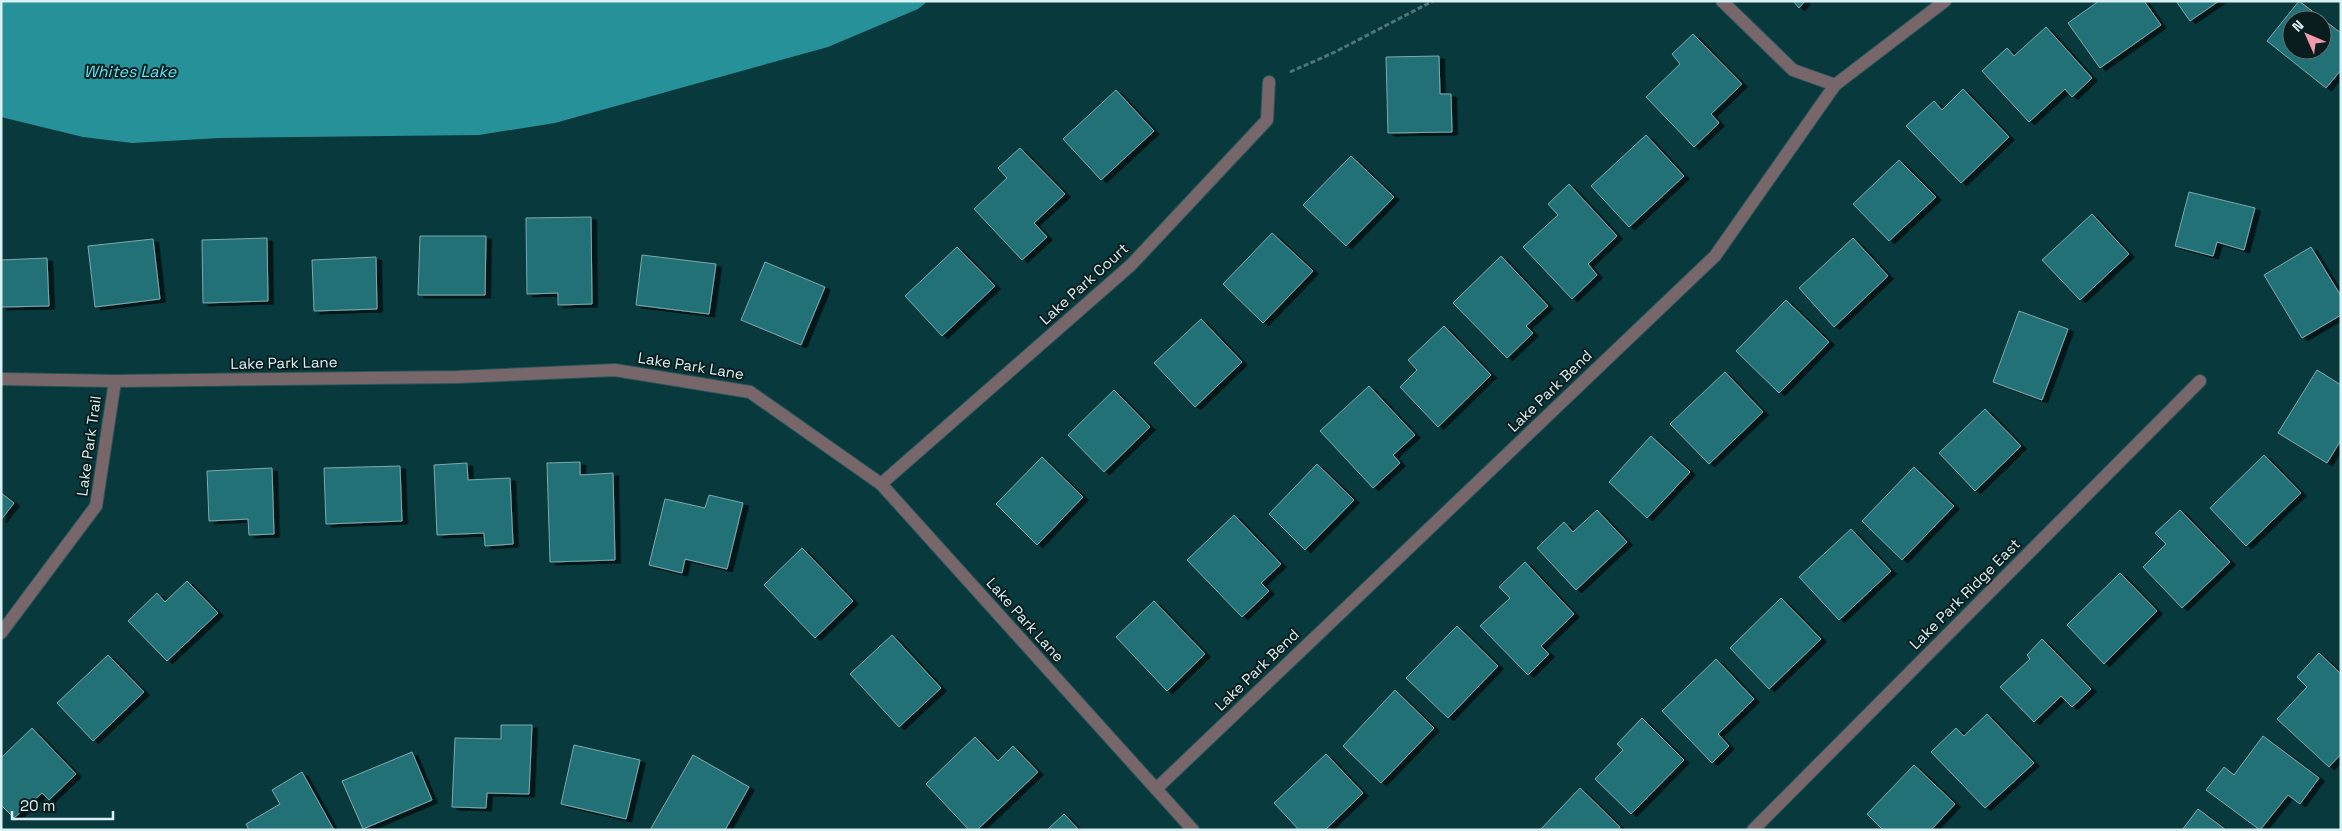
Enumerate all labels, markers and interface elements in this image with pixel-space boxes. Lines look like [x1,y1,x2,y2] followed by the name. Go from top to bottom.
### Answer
[2282,10,2332,60] north arrow
[2288,16,2307,35] text: N
[84,61,177,82] water label: Whites Lake
[1035,239,1132,328] street label: Lake Park Court
[1504,346,1596,436] street label: Lake Park Bend
[637,348,746,383] street label: Lake Park Lane
[230,352,338,373] street label: Lake Park Lane
[72,395,105,497] street label: Lake Park Trail
[1905,534,2024,653] street label: Lake Park Ridge East
[982,573,1068,666] street label: Lake Park Lane
[1211,625,1303,715] street label: Lake Park Bend
[12,788,114,820] scale bar
[20,796,55,815] text: 20 m

